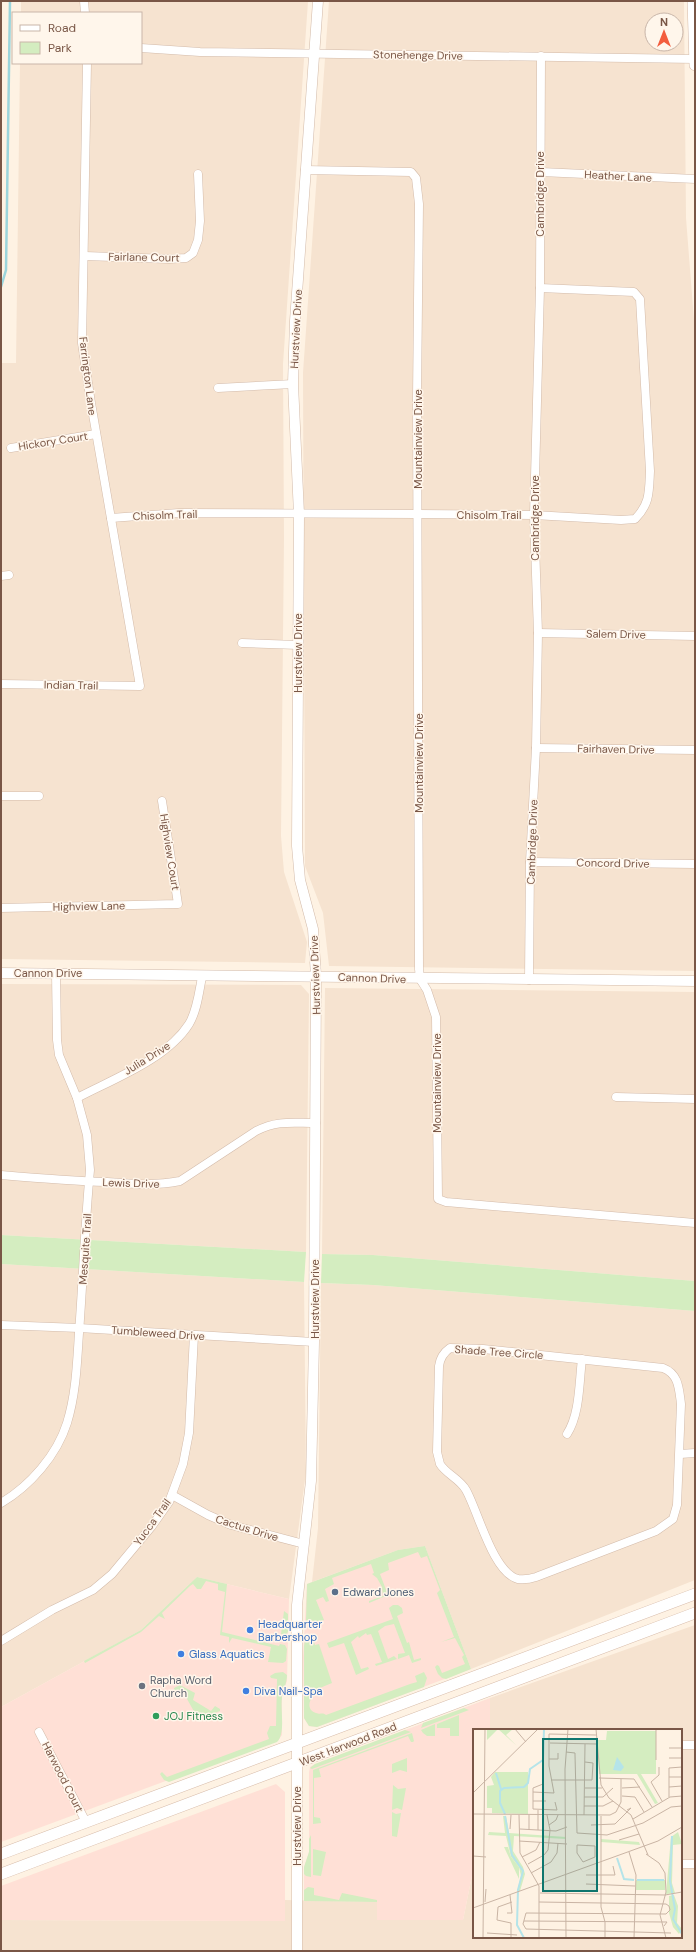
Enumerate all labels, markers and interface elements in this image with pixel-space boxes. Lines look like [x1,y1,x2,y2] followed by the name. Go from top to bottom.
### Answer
[12,12,142,64] legend
[644,12,684,52] north arrow
[660,15,668,29] text: N
[48,20,76,36] text: Road
[48,40,72,56] text: Park
[373,47,463,63] street label: Stonehenge Drive
[533,151,547,237] street label: Cambridge Drive
[584,167,652,185] street label: Heather Lane
[108,249,180,265] street label: Fairlane Court
[287,289,305,369] street label: Hurstview Drive
[76,336,100,416] street label: Farrington Lane
[411,389,425,489] street label: Mountainview Drive
[17,429,89,453] street label: Hickory Court
[528,475,542,561] street label: Cambridge Drive
[132,507,198,523] street label: Chisolm Trail
[457,508,521,522] street label: Chisolm Trail
[291,613,305,693] street label: Hurstview Drive
[586,626,646,642] street label: Salem Drive
[44,678,98,692] street label: Indian Trail
[412,713,426,813] street label: Mountainview Drive
[577,741,655,757] street label: Fairhaven Drive
[524,799,540,885] street label: Cambridge Drive
[157,813,183,891] street label: Highview Court
[576,855,650,871] street label: Concord Drive
[53,898,125,914] street label: Highview Lane
[307,935,323,1015] street label: Hurstview Drive
[14,966,82,980] street label: Cannon Drive
[338,970,406,986] street label: Cannon Drive
[430,1033,444,1133] street label: Mountainview Drive
[121,1038,173,1078] street label: Julia Drive
[102,1175,160,1191] street label: Lewis Drive
[76,1213,94,1285] street label: Mesquite Trail
[308,1259,322,1339] street label: Hurstview Drive
[111,1323,205,1343] street label: Tumbleweed Drive
[454,1342,544,1362] street label: Shade Tree Circle
[130,1496,174,1548] street label: Yucca Trail
[214,1512,280,1544] street label: Cactus Drive
[343,1585,414,1599] place label: Edward Jones
[330,1587,340,1597] marker: Edward Jones
[258,1617,322,1644] place label: Headquarter Barbershop
[245,1625,255,1635] marker: Headquarter Barbershop
[189,1647,265,1661] place label: Glass Aquatics
[176,1649,186,1659] marker: Glass Aquatics
[150,1673,212,1700] place label: Rapha Word Church
[137,1681,147,1691] marker: Rapha Word Church
[254,1684,323,1698] place label: Diva Nail-Spa
[241,1686,251,1696] marker: Diva Nail-Spa
[164,1709,223,1723] place label: JOJ Fitness
[151,1711,161,1721] marker: JOJ Fitness
[297,1719,399,1769] street label: West Harwood Road
[473,1729,682,1938] inset map
[39,1739,87,1815] street label: Harwood Court
[290,1786,304,1866] street label: Hurstview Drive

